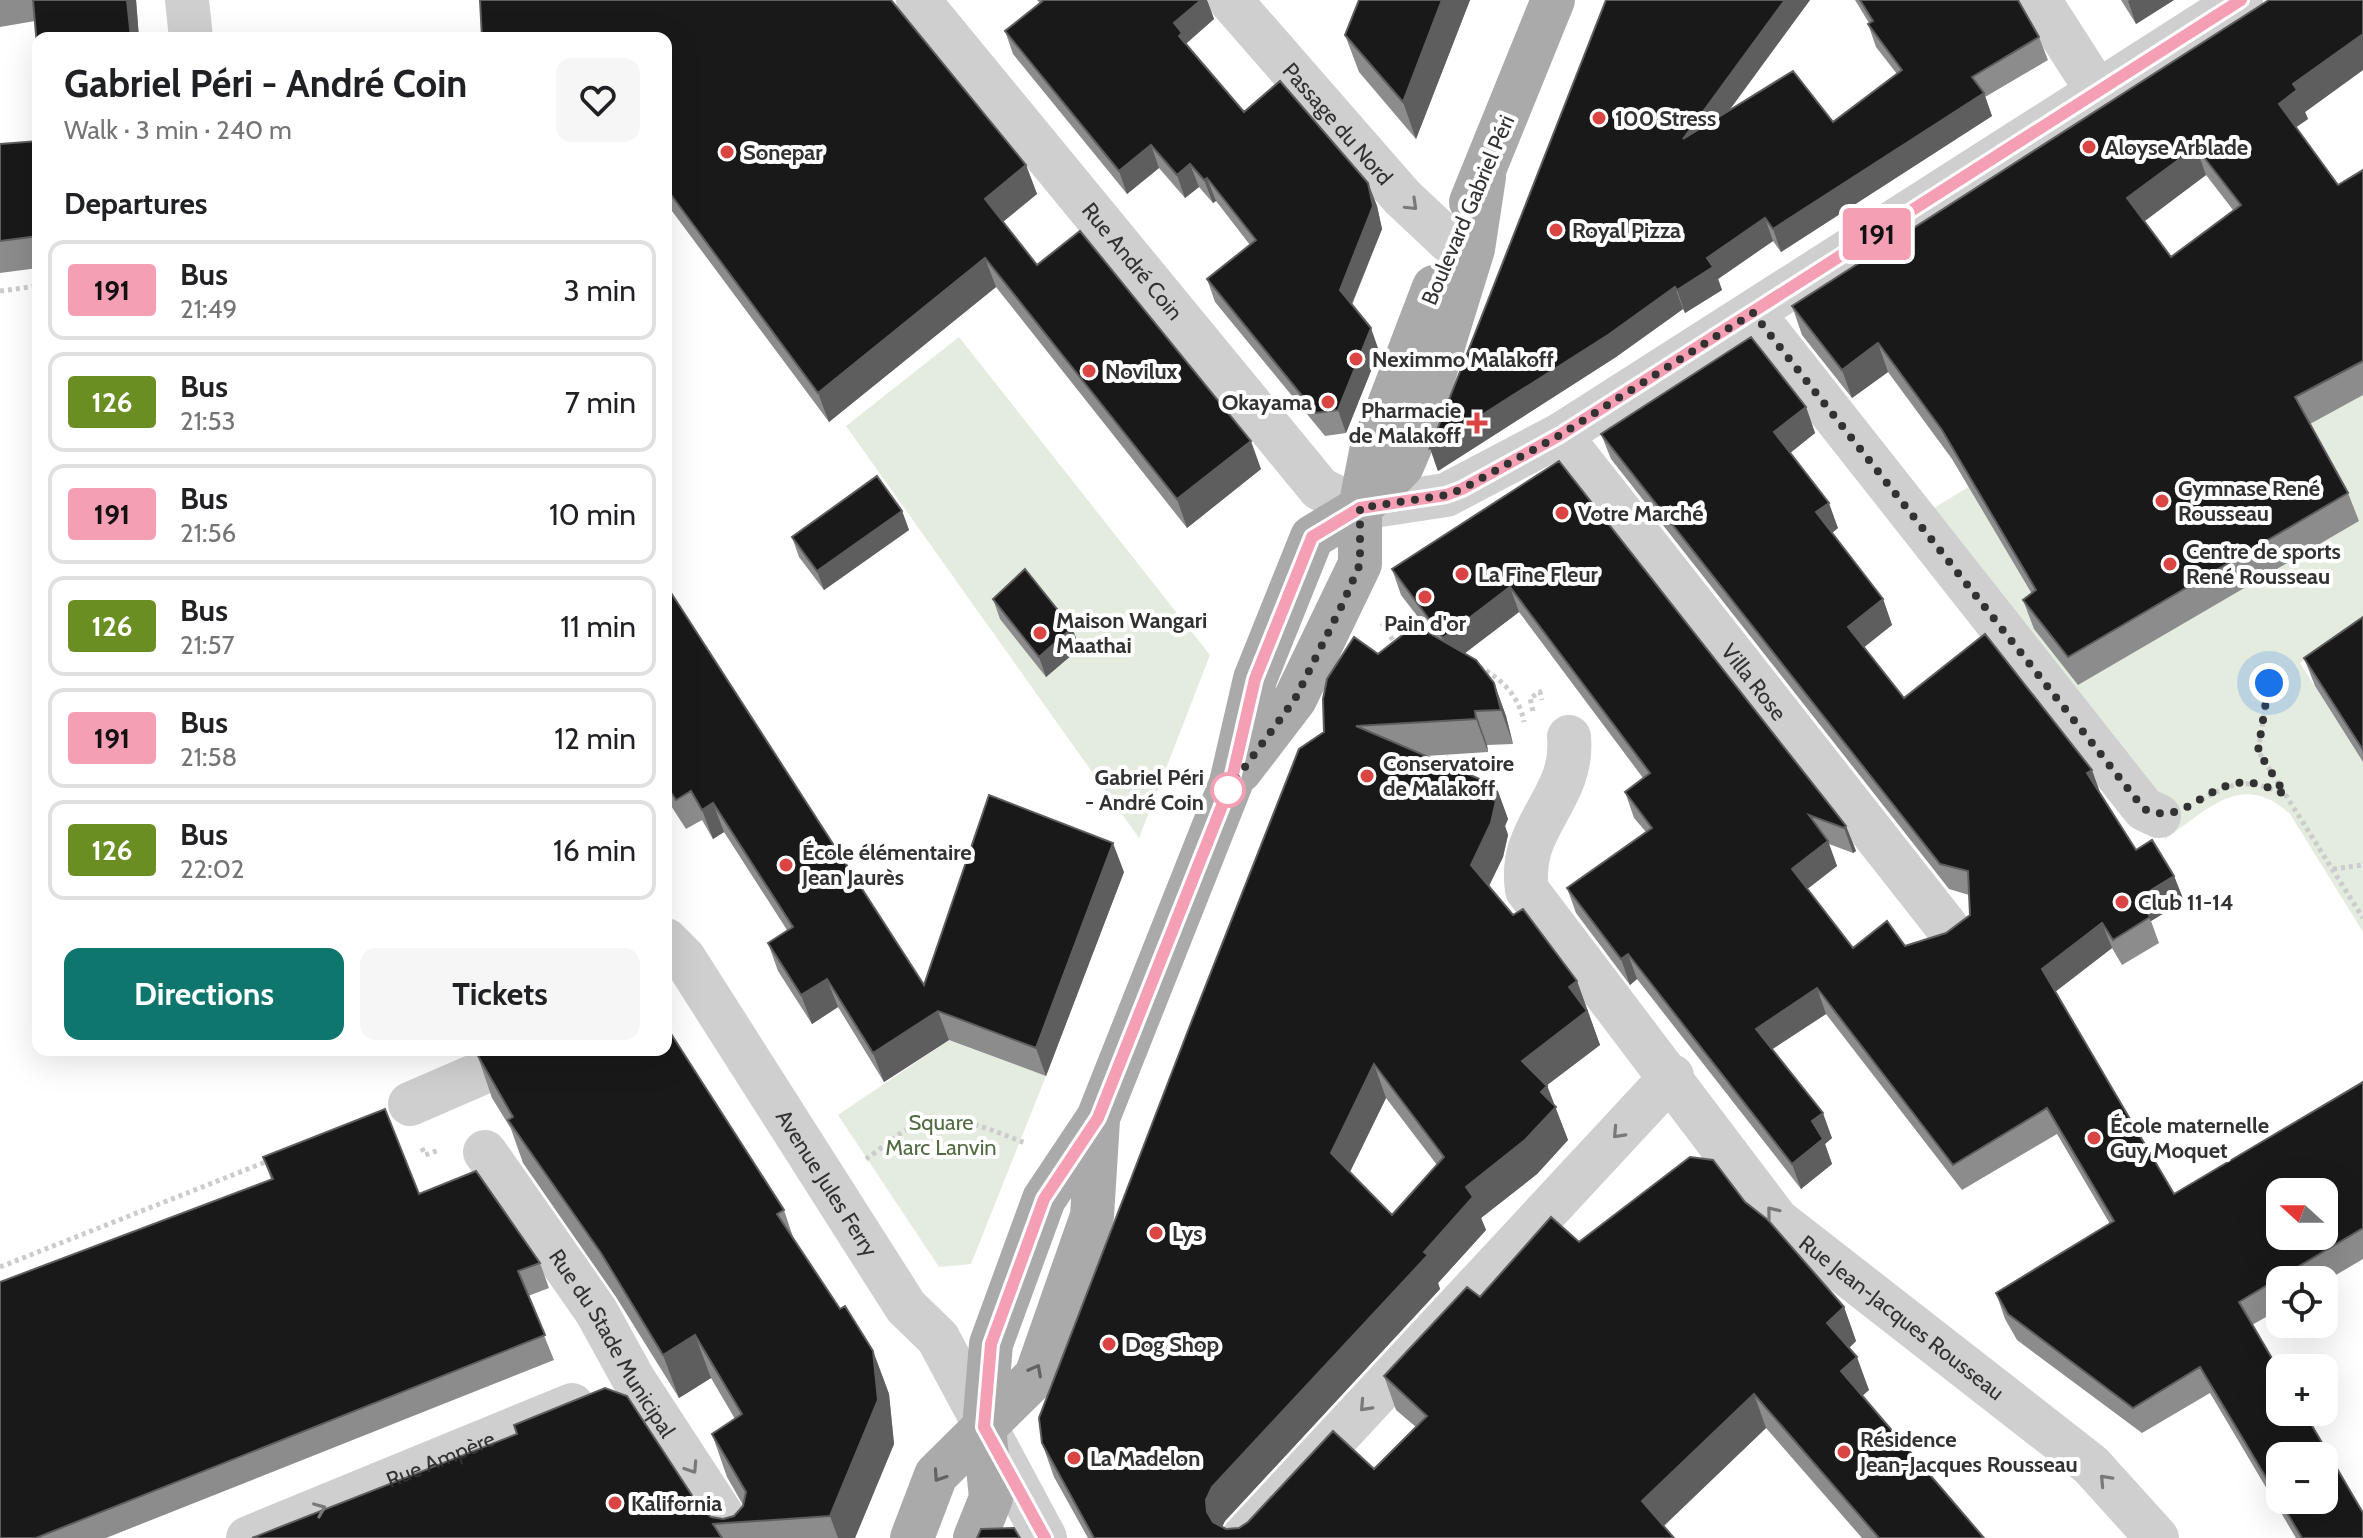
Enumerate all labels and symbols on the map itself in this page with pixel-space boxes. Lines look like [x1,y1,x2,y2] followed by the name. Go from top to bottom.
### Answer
[1277,57,1399,190] street label: Passage du Nord
[1615,105,1716,132] place label: 100 Stress
[1590,109,1608,127] marker: 100 Stress
[1416,111,1520,309] street label: Boulevard Gabriel Péri
[2105,134,2248,161] place label: Aloyse Arblade
[2080,138,2098,156] marker: Aloyse Arblade
[743,139,823,166] place label: Sonepar
[718,143,736,161] marker: Sonepar
[1403,196,1417,211] one-way arrow
[1076,197,1189,325] street label: Rue André Coin
[1831,208,1923,260] line badge: 191
[1572,217,1681,244] place label: Royal Pizza
[1547,221,1565,239] marker: Royal Pizza
[1372,346,1554,373] place label: Neximmo Malakoff
[1347,350,1365,368] marker: Neximmo Malakoff
[1105,358,1178,385] place label: Novilux
[1080,362,1098,380] marker: Novilux
[1222,389,1312,416] place label: Okayama
[1319,393,1337,411] marker: Okayama
[1349,397,1462,449] place label: Pharmacie de Malakoff
[1468,414,1486,432] marker: Pharmacie de Malakoff
[2178,475,2320,527] place label: Gymnase René Rousseau
[2153,492,2171,510] marker: Gymnase René Rousseau
[1578,500,1704,527] place label: Votre Marché
[1553,504,1571,522] marker: Votre Marché
[2186,538,2341,590] place label: Centre de sports René Rousseau
[2161,555,2179,573] marker: Centre de sports René Rousseau
[1478,561,1599,588] place label: La Fine Fleur
[1453,565,1471,583] marker: La Fine Fleur
[1416,588,1434,606] marker: Pain d'or
[1056,607,1207,659] place label: Maison Wangari Maathai
[1384,610,1467,637] place label: Pain d'or
[1031,624,1049,642] marker: Maison Wangari Maathai
[1716,638,1793,726] street label: Villa Rose
[2249,663,2289,703] your location
[1383,750,1514,802] place label: Conservatoire de Malakoff
[1085,764,1204,816] place label: Gabriel Péri - André Coin
[1358,767,1376,785] marker: Conservatoire de Malakoff
[1211,773,1245,807] marker: Gabriel Péri - André Coin
[801,839,972,891] place label: École élémentaire Jean Jaurès
[777,856,795,874] marker: École élémentaire Jean Jaurès
[2138,889,2234,916] place label: Club 11-14
[2113,893,2131,911] marker: Club 11-14
[770,1104,884,1261] street label: Avenue Jules Ferry
[885,1109,997,1161] park label: Square Marc Lanvin
[2110,1112,2269,1164] place label: École maternelle Guy Moquet
[1613,1124,1628,1138] one-way arrow
[2085,1129,2103,1147] marker: École maternelle Guy Moquet
[2266,1178,2338,1250] north arrow
[1767,1207,1782,1221] one-way arrow
[1172,1220,1203,1247] place label: Lys
[1147,1224,1165,1242] marker: Lys
[1794,1229,2010,1406] street label: Rue Jean-Jacques Rousseau
[543,1244,682,1443] street label: Rue du Stade Municipal
[1125,1331,1219,1358] place label: Dog Shop
[1100,1335,1118,1353] marker: Dog Shop
[1027,1364,1042,1378] one-way arrow
[1361,1396,1375,1411] one-way arrow
[382,1425,499,1493] street label: Rue Ampère
[1859,1426,2078,1478] place label: Résidence Jean-Jacques Rousseau
[1835,1443,1853,1461] marker: Résidence Jean-Jacques Rousseau
[1090,1445,1200,1472] place label: La Madelon
[1065,1449,1083,1467] marker: La Madelon
[682,1460,697,1474] one-way arrow
[933,1468,948,1482] one-way arrow
[2099,1475,2114,1489] one-way arrow
[631,1490,722,1517] place label: Kalifornia
[606,1494,624,1512] marker: Kalifornia
[312,1502,326,1519] one-way arrow

